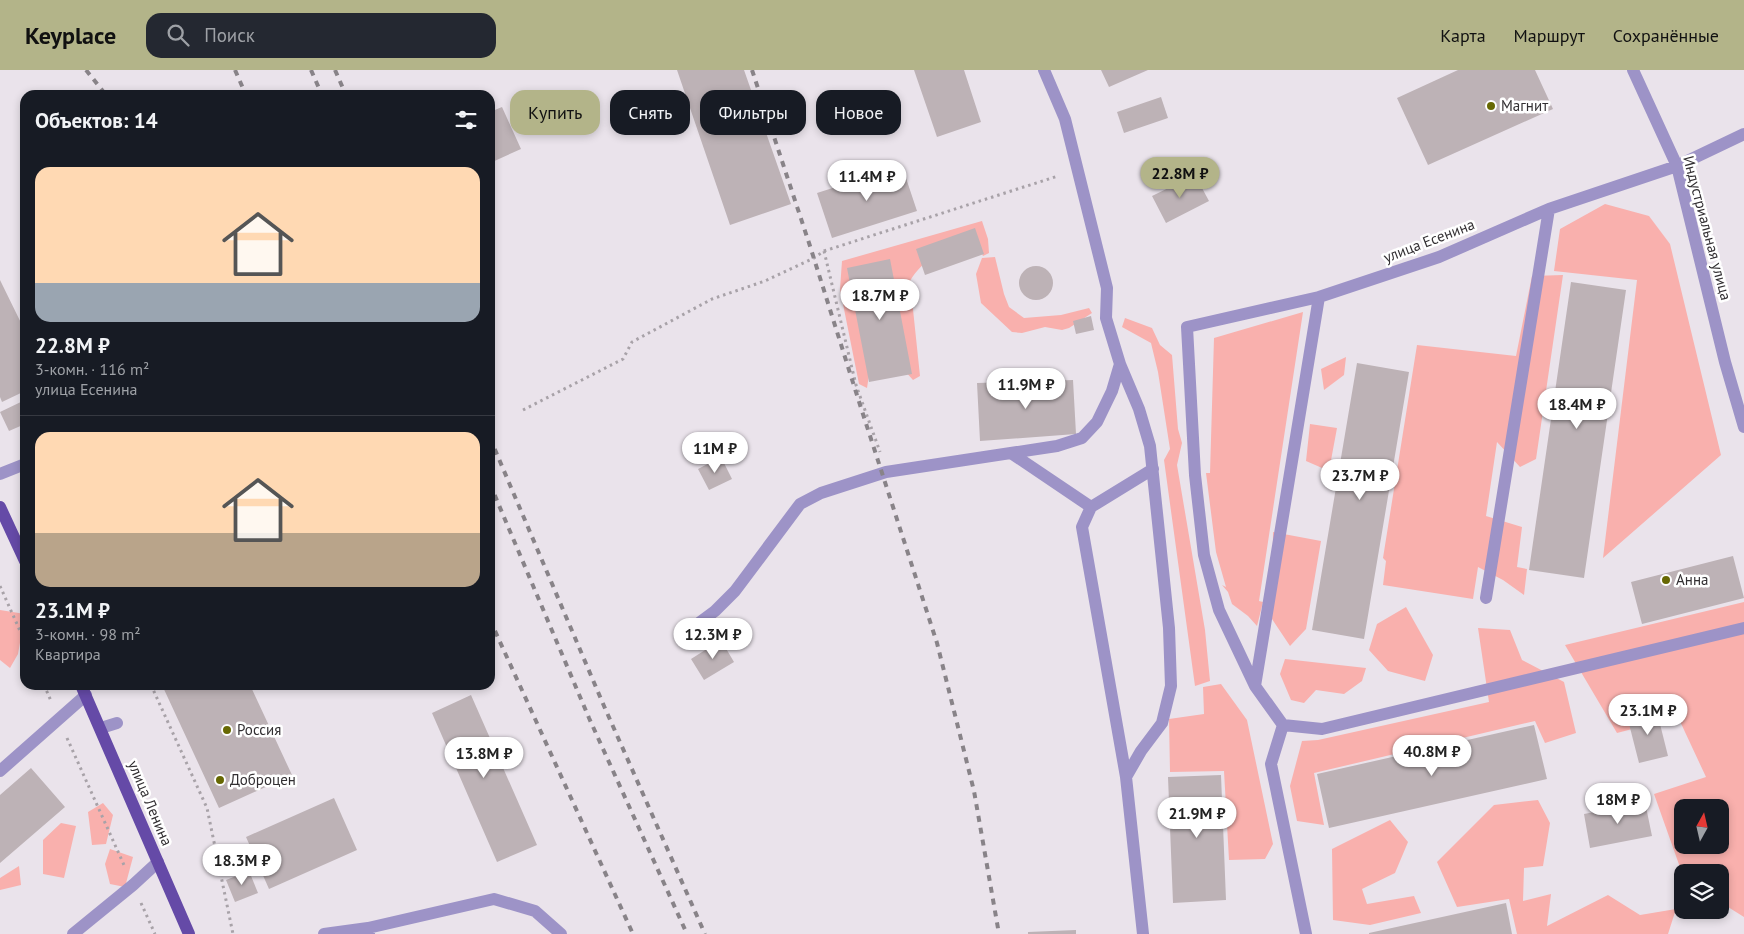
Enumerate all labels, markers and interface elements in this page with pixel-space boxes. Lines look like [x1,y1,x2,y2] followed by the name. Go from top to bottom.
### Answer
[146,13,496,58] search box
[25,20,116,51] text: Keyplace
[164,21,192,49] icon: search
[204,23,255,47] text: Поиск
[1440,24,1486,47] text: Карта
[1514,24,1585,47] text: Маршрут
[1613,24,1719,47] text: Сохранённые
[510,90,600,135] chip: Купить
[610,90,690,135] chip: Снять
[700,90,806,135] chip: Фильтры
[816,90,901,135] chip: Новое
[1501,96,1548,115] place label: Магнит
[1485,100,1497,112] marker: Магнит
[452,106,480,134] icon: filters
[35,107,158,134] text: Объектов: 14
[1679,153,1736,302] street label: Индустриальная улица
[1134,156,1226,199] pin: 22.8M ₽
[821,160,913,202] pin: 11.4M ₽
[1151,163,1209,183] text: 22.8M ₽
[838,166,896,186] text: 11.4M ₽
[213,199,303,289] icon: home
[1381,214,1477,267] street label: улица Есенина
[834,278,926,321] pin: 18.7M ₽
[851,285,909,305] text: 18.7M ₽
[35,332,110,359] text: 22.8M ₽
[35,359,149,379] text: 3-комн. · 116 m²
[980,368,1072,410] pin: 11.9M ₽
[997,374,1055,394] text: 11.9M ₽
[35,379,138,399] text: улица Есенина
[1531,388,1623,430] pin: 18.4M ₽
[1548,394,1606,414] text: 18.4M ₽
[680,432,750,474] pin: 11M ₽
[693,438,737,458] text: 11M ₽
[1314,458,1406,501] pin: 23.7M ₽
[213,465,303,555] icon: home
[1331,465,1389,485] text: 23.7M ₽
[1676,570,1708,589] place label: Анна
[1660,574,1672,586] marker: Анна
[35,597,110,624] text: 23.1M ₽
[667,618,759,660] pin: 12.3M ₽
[35,624,141,644] text: 3-комн. · 98 m²
[684,624,742,644] text: 12.3M ₽
[35,644,101,664] text: Квартира
[1602,694,1694,736] pin: 23.1M ₽
[1619,700,1677,720] text: 23.1M ₽
[237,720,281,739] place label: Россия
[221,724,233,736] marker: Россия
[1386,734,1478,777] pin: 40.8M ₽
[438,736,530,779] pin: 13.8M ₽
[1403,741,1461,761] text: 40.8M ₽
[455,743,513,763] text: 13.8M ₽
[124,757,177,848] street label: улица Ленина
[230,770,296,789] place label: Доброцен
[214,774,226,786] marker: Доброцен
[1583,782,1653,825] pin: 18M ₽
[1596,789,1640,809] text: 18M ₽
[1151,796,1243,839] pin: 21.9M ₽
[1674,799,1729,854] north arrow
[1674,799,1729,919] map controls
[1168,803,1226,823] text: 21.9M ₽
[196,844,288,886] pin: 18.3M ₽
[213,850,271,870] text: 18.3M ₽
[1674,864,1729,919] button: layers

